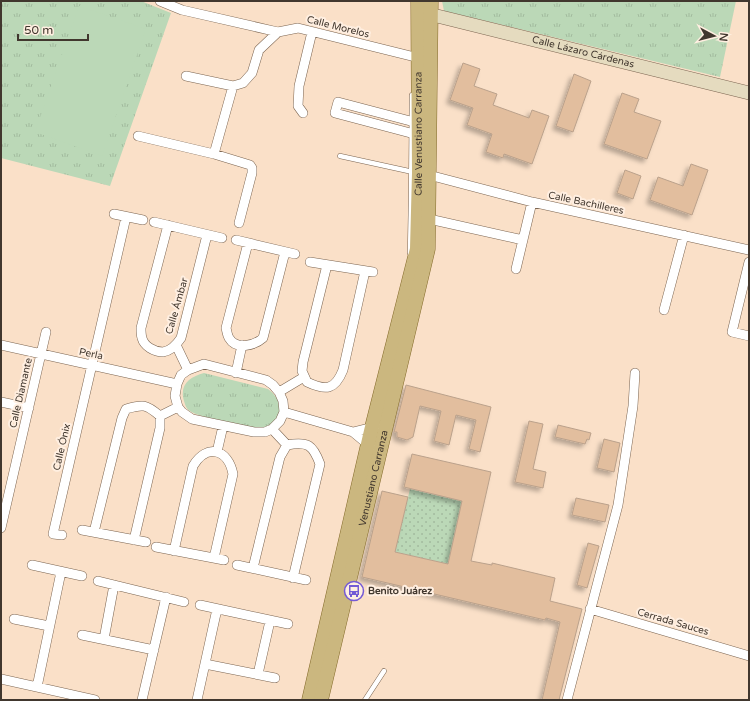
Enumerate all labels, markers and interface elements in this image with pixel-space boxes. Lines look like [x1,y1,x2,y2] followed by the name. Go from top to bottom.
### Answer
[305,13,371,41] street label: Calle Morelos
[18,16,88,42] scale bar
[694,16,734,56] north arrow
[24,23,53,37] text: 50 m
[716,32,730,42] text: N
[531,34,636,70] street label: Calle Lázaro Cárdenas
[412,72,425,196] street label: Calle Venustiano Carranza
[547,189,625,217] street label: Calle Bachilleres
[163,276,191,336] street label: Calle Ámbar
[78,346,104,362] street label: Perla
[7,356,35,429] street label: Calle Diamante
[51,422,73,472] street label: Calle Ónix
[356,429,391,527] street label: Venustiano Carranza
[343,580,365,602] bus stop icon: Benito Juárez
[368,585,432,597] place label: Benito Juárez
[636,606,710,638] street label: Cerrada Sauces

